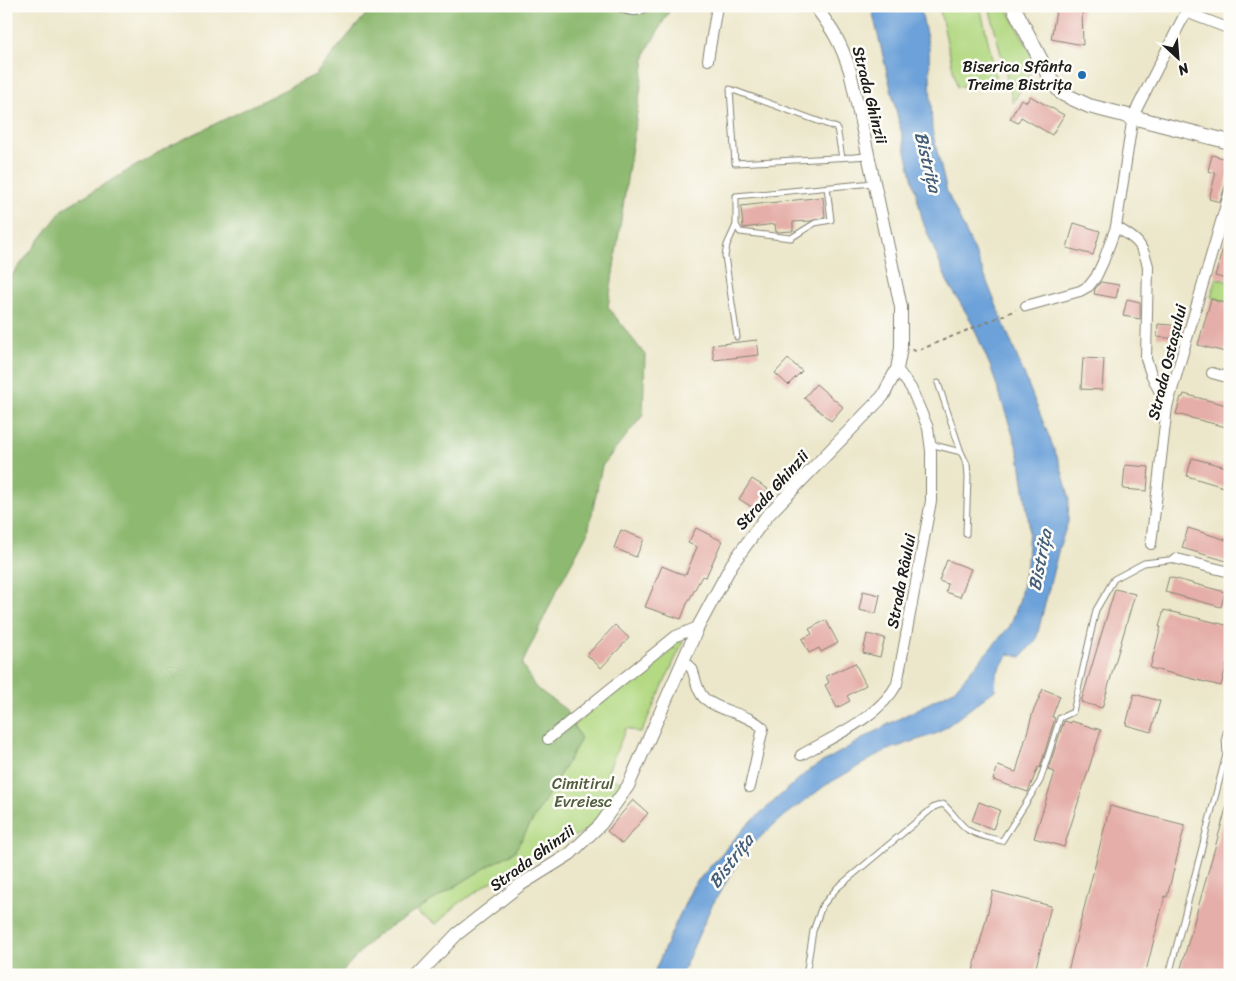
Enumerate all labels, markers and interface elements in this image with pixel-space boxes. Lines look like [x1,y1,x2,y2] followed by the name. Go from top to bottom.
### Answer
[1154,32,1204,82] north arrow
[844,43,896,148] street label: Strada Ghinzii
[962,52,1072,99] place label: Biserica Sfânta Treime Bistrița
[1173,55,1194,83] text: N
[1076,69,1088,81] marker: Biserica Sfânta Treime Bistrița
[905,128,951,198] water label: Bistrița
[1139,300,1196,423] street label: Strada Ostașului
[728,443,817,537] street label: Strada Ghinzii
[1018,525,1062,593] water label: Bistrița
[878,530,925,631] street label: Strada Râului
[552,769,615,816] park label: Cimitirul Evreiesc
[483,817,581,899] street label: Strada Ghinzii
[700,825,764,895] water label: Bistrița

